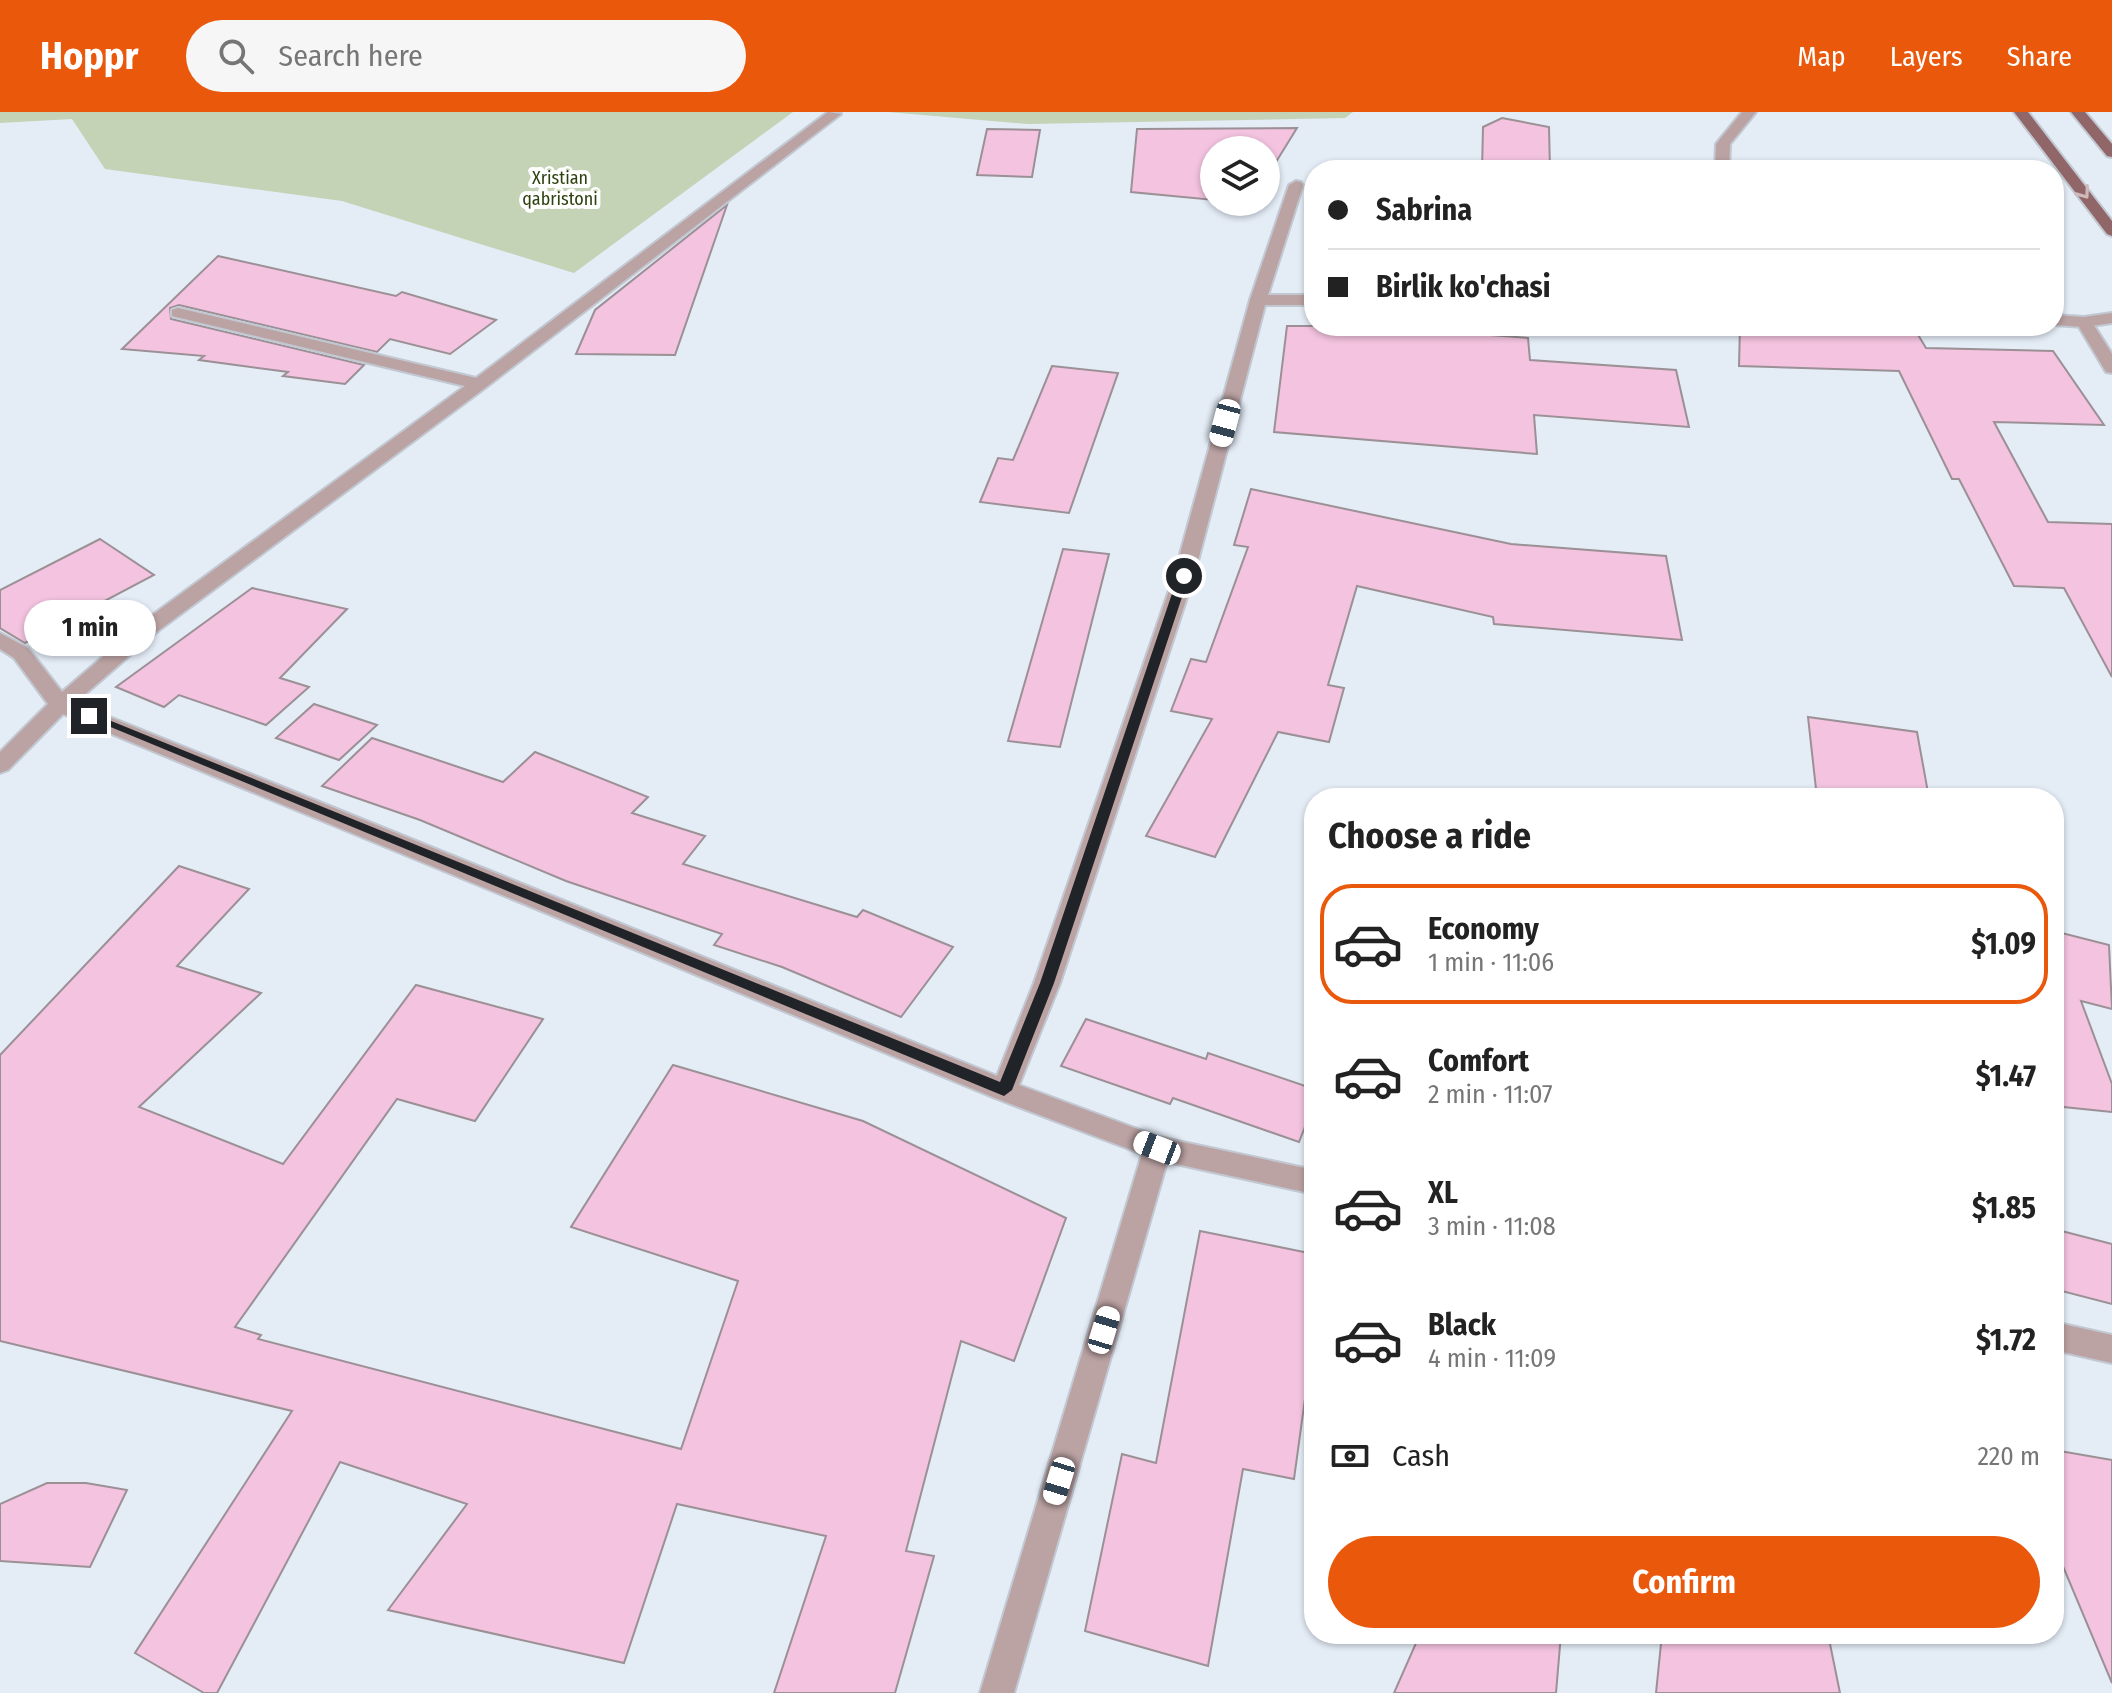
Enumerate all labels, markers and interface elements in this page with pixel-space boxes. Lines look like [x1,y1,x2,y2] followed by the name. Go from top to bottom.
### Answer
[186,20,746,92] search box
[40,33,138,79] text: Hoppr
[214,34,258,78] icon: search
[278,38,423,74] text: Search here
[1797,40,1846,73] text: Map
[1890,40,1963,73] text: Layers
[2007,40,2072,73] text: Share
[1200,136,1280,216] map controls
[1200,136,1280,216] button: layers
[522,167,598,210] park label: Xristian qabristoni
[2074,184,2089,199] one-way arrow
[1376,192,1472,228] text: Sabrina
[1376,269,1550,305] text: Birlik ko'chasi
[1207,397,1243,449] car
[1166,558,1202,594] route start
[23,600,155,656] callout: 1 min
[62,612,118,643] text: 1 min
[71,698,107,734] route end
[1328,814,1531,858] text: Choose a ride
[1332,908,1404,980] icon: car
[1428,911,1539,947] text: Economy
[1971,926,2036,962] text: $1.09
[1428,947,1554,978] text: 1 min · 11:06
[1332,1040,1404,1112] icon: car
[1428,1043,1529,1079] text: Comfort
[1976,1058,2036,1094] text: $1.47
[1428,1079,1553,1110] text: 2 min · 11:07
[1130,1128,1184,1168] car
[1332,1172,1404,1244] icon: car
[1428,1175,1458,1211] text: XL
[1972,1190,2036,1226] text: $1.85
[1428,1211,1556,1242] text: 3 min · 11:08
[1086,1304,1122,1356] car
[1332,1304,1404,1376] icon: car
[1428,1307,1496,1343] text: Black
[1976,1322,2036,1358] text: $1.72
[1428,1343,1556,1374] text: 4 min · 11:09
[1328,1434,1372,1478] icon: cash
[1392,1438,1450,1474] text: Cash
[1977,1441,2040,1472] text: 220 m
[1041,1455,1077,1507] car
[1328,1536,2040,1628] button: Confirm

